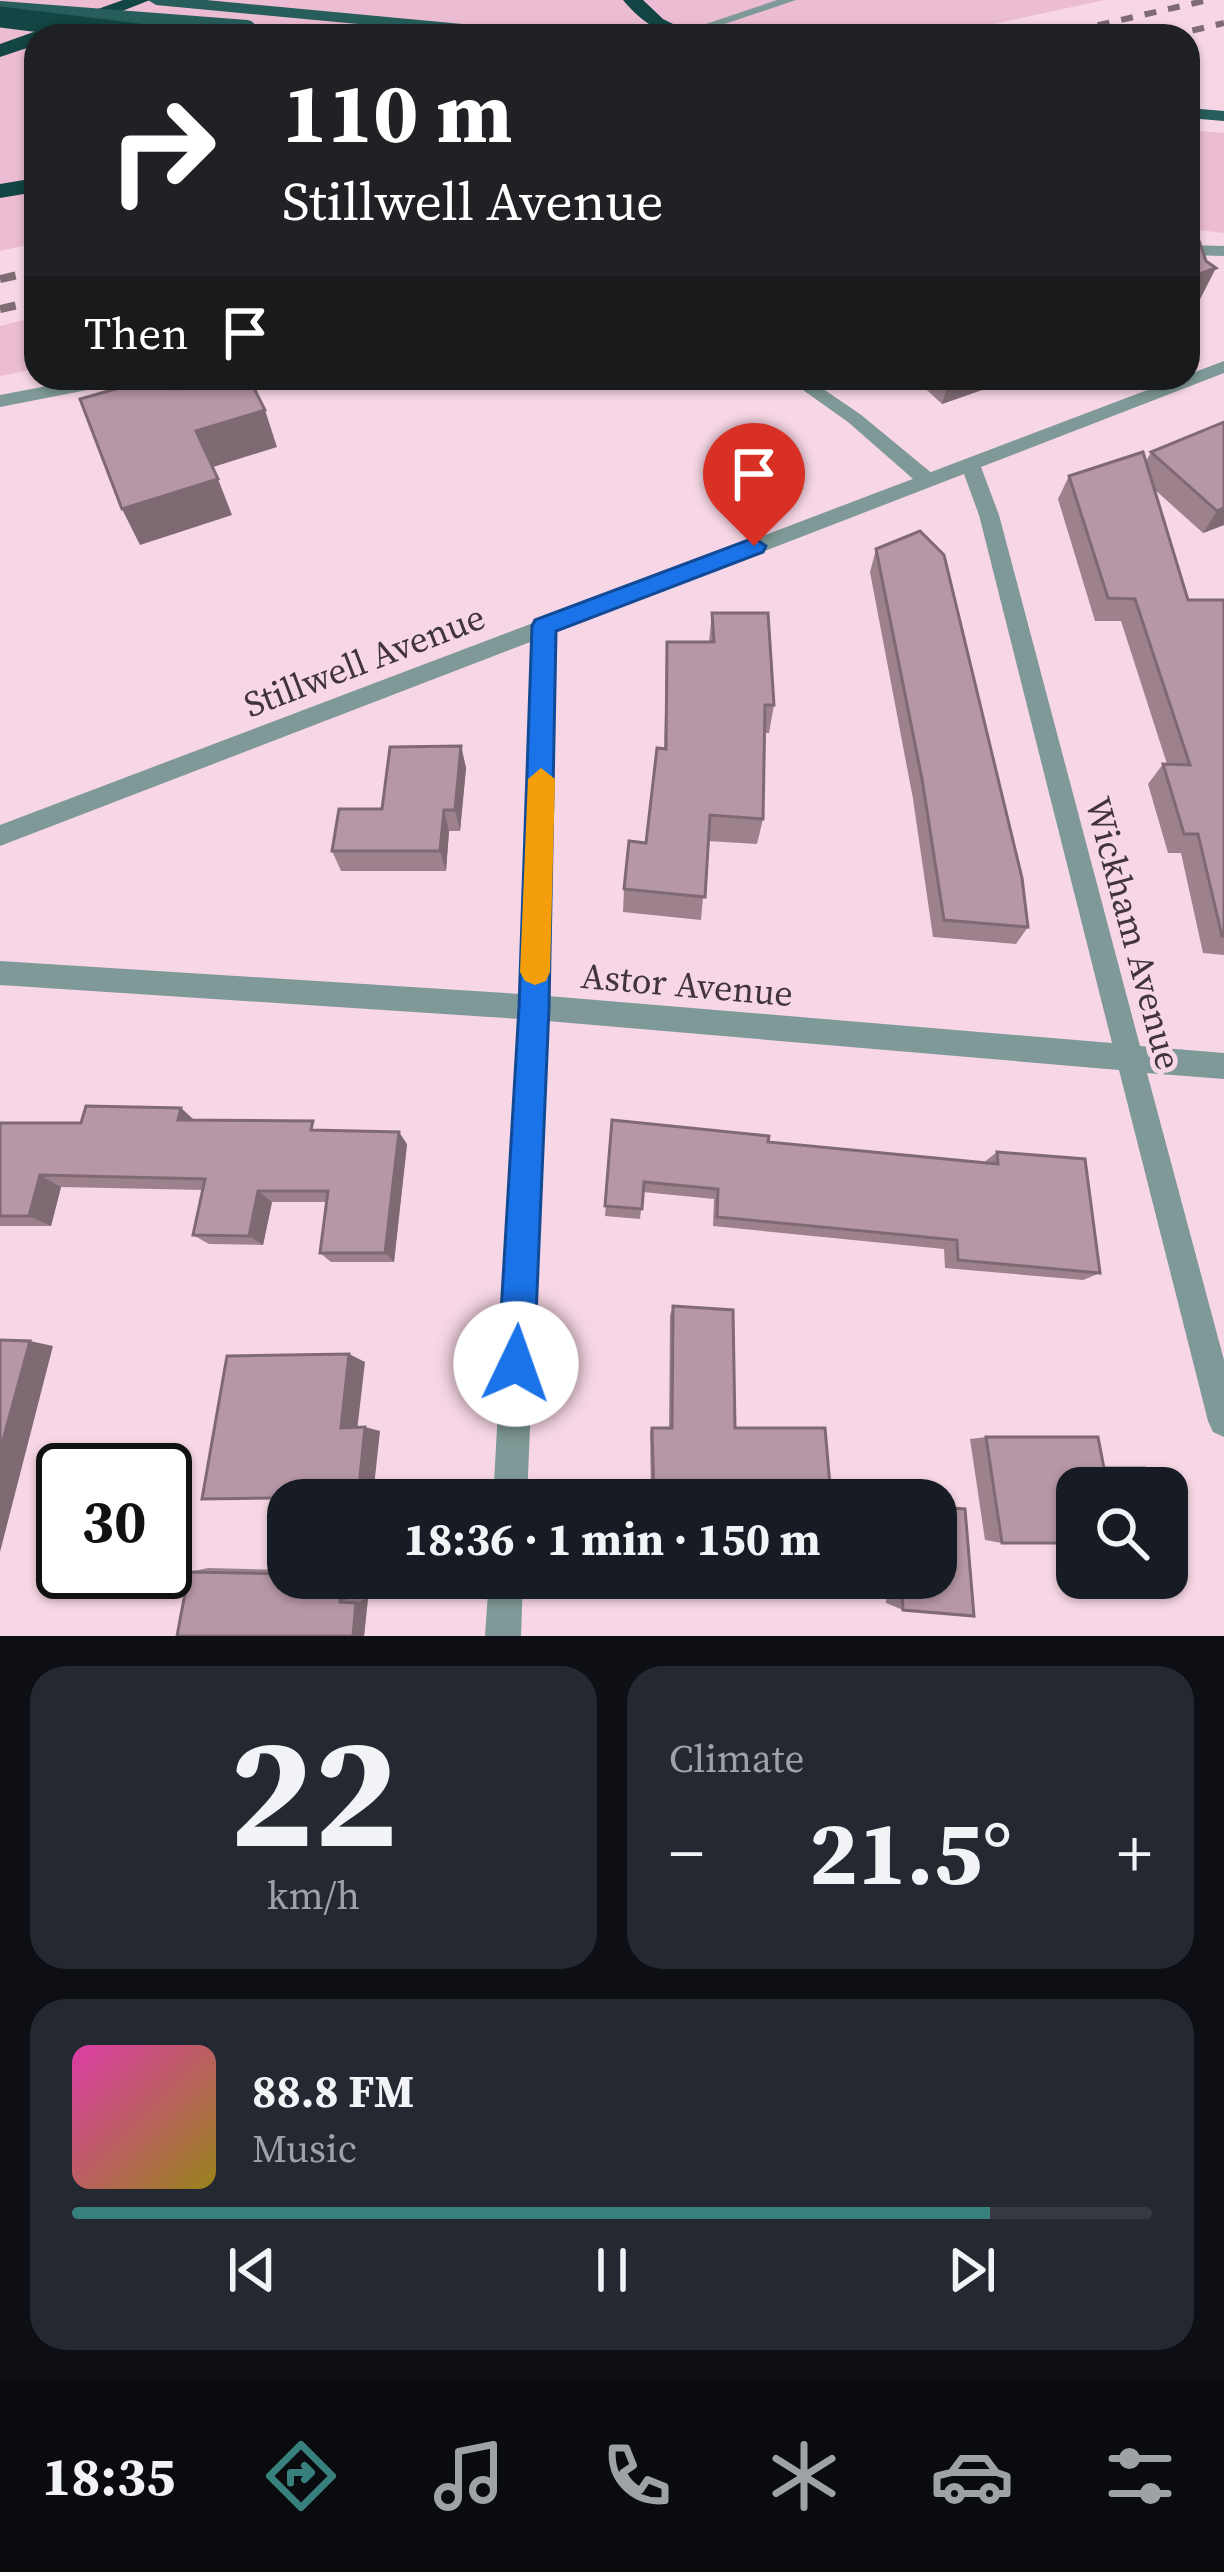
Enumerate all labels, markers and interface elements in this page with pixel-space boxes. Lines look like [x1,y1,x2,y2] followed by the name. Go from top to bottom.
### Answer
[282,55,513,170] text: 110 m
[84,72,240,228] icon: right
[282,164,664,238] text: Stillwell Avenue
[212,300,278,366] icon: arrive
[84,302,188,364] text: Then
[703,423,805,546] pin
[721,441,787,507] icon: arrive
[237,592,492,729] street label: Stillwell Avenue
[1074,791,1193,1075] street label: Wickham Avenue
[579,951,795,1018] street label: Astor Avenue
[453,1301,579,1427] position arrow
[36,1443,192,1599] speed limit sign: 30
[1056,1467,1188,1599] map controls
[1056,1467,1188,1599] button: search
[404,1508,820,1570] text: 18:36 · 1 min · 150 m
[229,1684,398,1898] text: 22
[669,1732,804,1785] text: Climate
[809,1791,1012,1914] text: 21.5°
[669,1808,704,1898] text: −
[1117,1808,1152,1898] text: +
[267,1869,360,1922] text: km/h
[252,2060,414,2122] text: 88.8 FM
[252,2122,357,2175] text: Music
[219,2237,285,2303] icon: previous
[579,2237,645,2303] icon: pause
[939,2237,1005,2303] icon: next
[259,2434,343,2518] icon: directions
[427,2434,511,2518] icon: music
[595,2434,679,2518] icon: phone
[762,2434,846,2518] icon: climate
[930,2434,1014,2518] icon: car
[1098,2434,1182,2518] icon: filters
[42,2439,175,2513] text: 18:35

